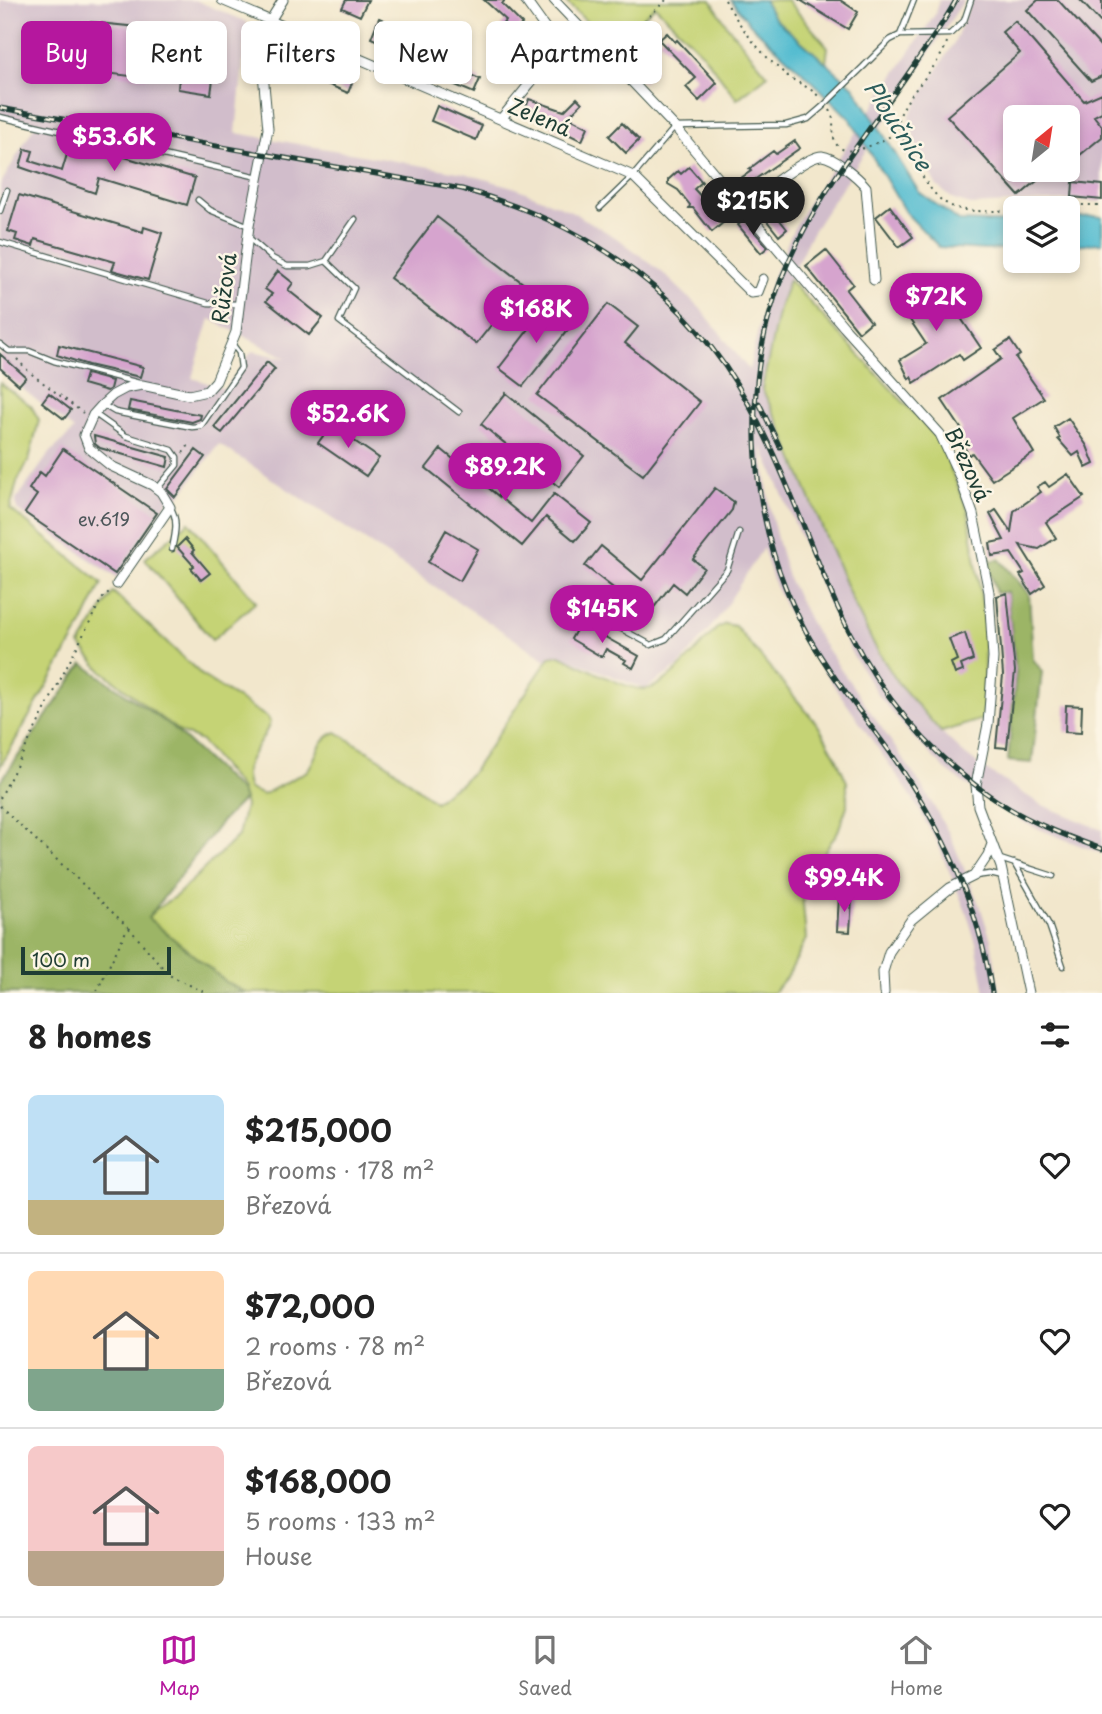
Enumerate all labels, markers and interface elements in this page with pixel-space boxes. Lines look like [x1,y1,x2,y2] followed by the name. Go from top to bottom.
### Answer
[21,21,112,84] chip: Buy
[126,21,227,84] chip: Rent
[241,21,360,84] chip: Filters
[374,21,472,84] chip: New
[486,21,662,84] chip: Apartment
[857,73,942,179] water label: Ploučnice
[503,88,577,144] street label: Zelená
[1003,105,1080,182] north arrow
[1003,105,1080,273] map controls
[57,114,171,173] pin: $53.6K
[72,118,156,153] text: $53.6K
[704,177,802,237] pin: $215K
[717,182,789,217] text: $215K
[1003,196,1080,273] button: layers
[202,250,244,325] street label: Růžová
[895,274,977,333] pin: $72K
[905,278,967,313] text: $72K
[487,286,585,345] pin: $168K
[500,290,572,325] text: $168K
[291,391,405,450] pin: $52.6K
[306,395,390,430] text: $52.6K
[938,421,1000,507] street label: Březová
[448,444,562,503] pin: $89.2K
[464,448,546,483] text: $89.2K
[78,505,130,532] house number: ev.619
[553,586,651,645] pin: $145K
[566,590,638,625] text: $145K
[787,855,901,914] pin: $99.4K
[804,859,884,894] text: $99.4K
[21,944,172,976] scale bar
[32,945,90,973] text: 100 m
[28,1013,151,1058] text: 8 homes
[1036,1016,1074,1054] icon: filters
[245,1107,392,1152] text: $215,000
[84,1123,168,1207] icon: home
[1036,1146,1074,1184] icon: heart
[245,1152,435,1187] text: 5 rooms · 178 m²
[245,1187,331,1222] text: Březová
[245,1283,375,1328] text: $72,000
[84,1299,168,1383] icon: home
[1036,1322,1074,1360] icon: heart
[245,1328,425,1363] text: 2 rooms · 78 m²
[245,1363,331,1398] text: Březová
[245,1458,391,1503] text: $168,000
[84,1474,168,1558] icon: home
[1036,1497,1074,1535] icon: heart
[245,1503,436,1538] text: 5 rooms · 133 m²
[245,1538,312,1573] text: House
[159,1631,200,1701] tab: Map
[518,1631,572,1701] tab: Saved
[890,1631,943,1701] tab: Home

